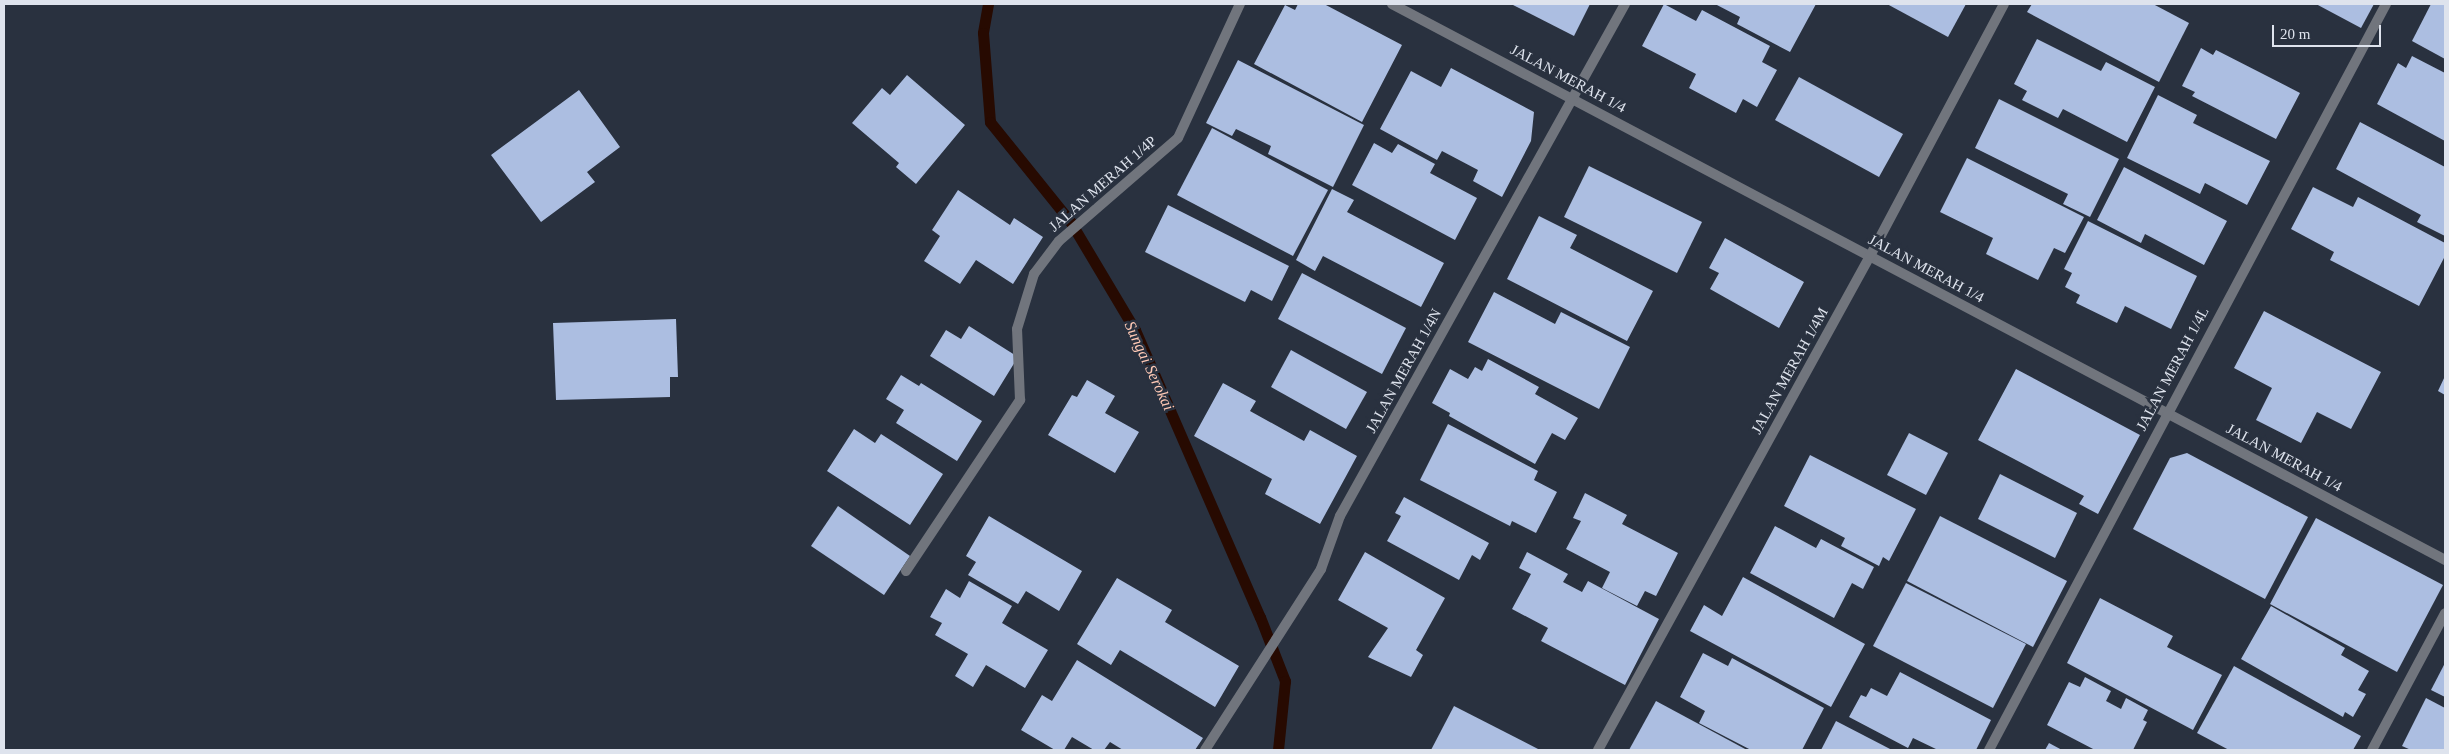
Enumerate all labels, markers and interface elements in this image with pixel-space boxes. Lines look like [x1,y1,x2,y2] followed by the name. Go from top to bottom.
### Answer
[2274,15,2383,47] scale bar
[2280,26,2310,42] text: 20 m
[1507,41,1629,117] street label: JALAN MERAH 1/4
[1046,132,1160,236] street label: JALAN MERAH 1/4P
[1865,231,1987,307] street label: JALAN MERAH 1/4
[2133,304,2213,434] street label: JALAN MERAH 1/4L
[1748,305,1832,437] street label: JALAN MERAH 1/4M
[1362,306,1446,436] street label: JALAN MERAH 1/4N
[1120,318,1178,414] water label: Sungai Serokai
[2223,420,2345,496] street label: JALAN MERAH 1/4

